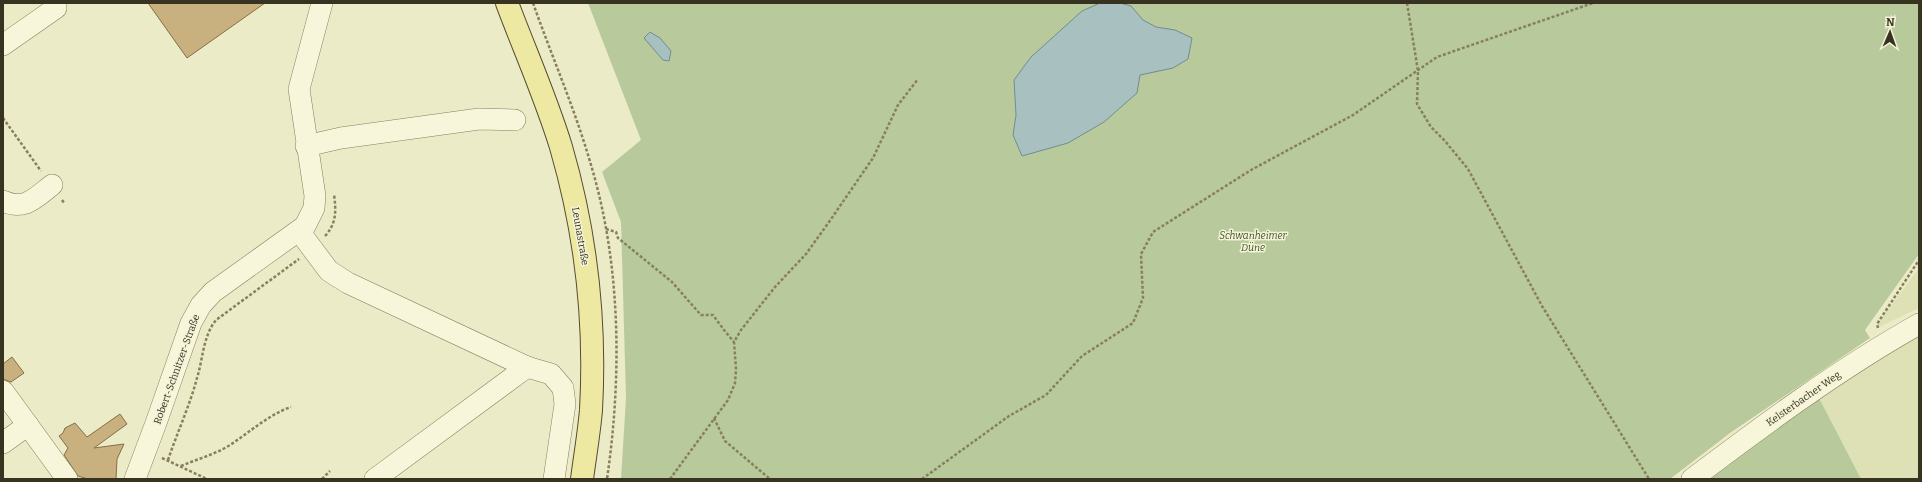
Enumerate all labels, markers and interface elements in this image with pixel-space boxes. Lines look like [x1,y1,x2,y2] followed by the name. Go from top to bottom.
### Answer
[1870,12,1910,52] north arrow
[1886,16,1895,29] text: N
[569,206,591,266] street label: Leunastraße
[1219,230,1288,254] park label: Schwanheimer Düne
[151,313,202,426] street label: Robert-Schnitzer-Straße
[1764,368,1843,429] street label: Kelsterbacher Weg

